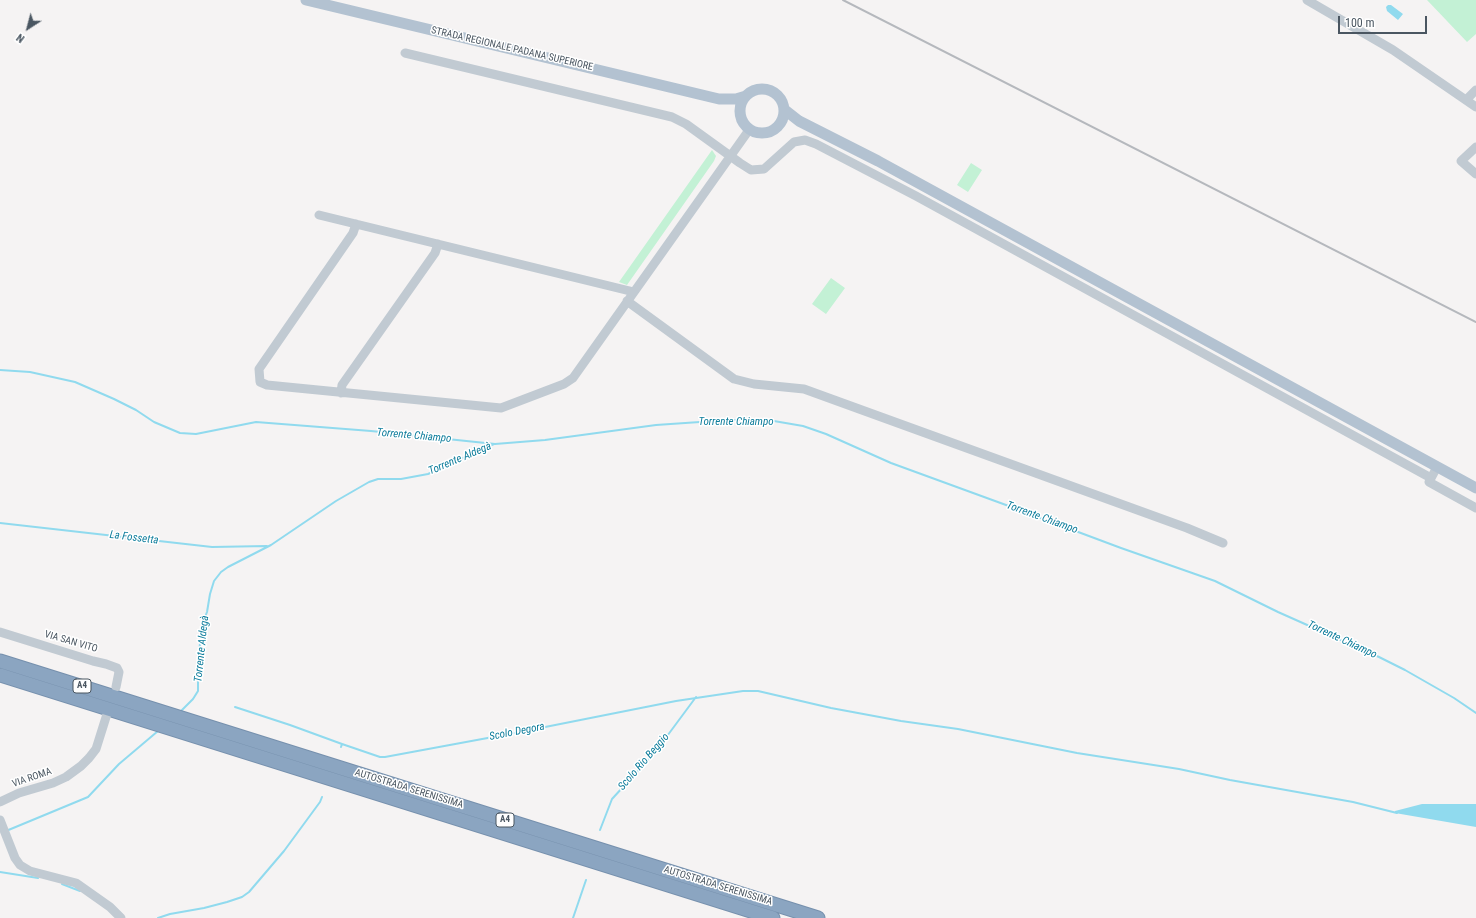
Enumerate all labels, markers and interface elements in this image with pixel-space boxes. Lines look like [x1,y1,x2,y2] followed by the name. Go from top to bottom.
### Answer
[8,8,48,48] north arrow
[1340,8,1429,34] scale bar
[1345,16,1375,30] text: 100 m
[430,25,594,73] street label: STRADA REGIONALE PADANA SUPERIORE
[14,31,27,45] text: N
[698,415,774,429] water label: Torrente Chiampo
[376,426,452,446] water label: Torrente Chiampo
[427,440,493,478] water label: Torrente Aldegà
[1004,499,1080,537] water label: Torrente Chiampo
[109,528,159,548] water label: La Fossetta
[192,615,212,683] water label: Torrente Aldegà
[1305,618,1379,662] water label: Torrente Chiampo
[43,629,99,655] street label: VIA SAN VITO
[73,679,91,693] road number: A4
[488,720,546,744] water label: Scolo Degora
[616,731,672,793] water label: Scolo Rio Beggio
[11,766,53,790] street label: VIA ROMA
[353,767,465,811] street label: AUTOSTRADA SERENISSIMA
[496,813,514,827] road number: A4
[662,864,774,908] street label: AUTOSTRADA SERENISSIMA

